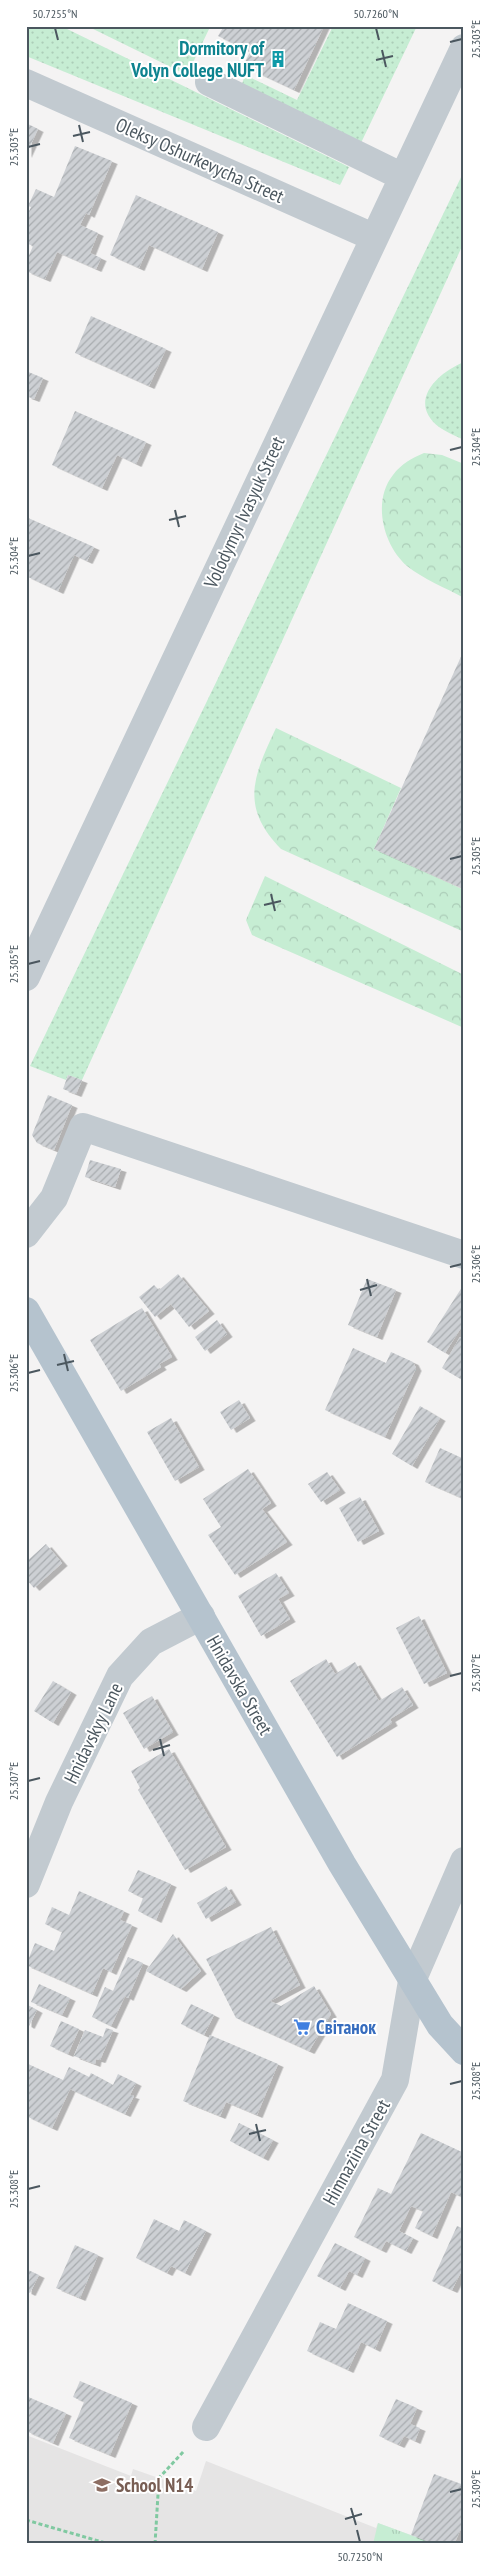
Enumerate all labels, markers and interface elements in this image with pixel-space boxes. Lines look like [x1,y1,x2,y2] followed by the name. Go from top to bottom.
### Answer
[32,6,78,21] text: 50.7255°N
[353,6,399,21] text: 50.7260°N
[468,20,483,58] text: 25.303°E
[130,36,265,82] place label: Dormitory of Volyn College NUFT
[268,49,288,69] building icon: Dormitory of Volyn College NUFT
[112,112,288,208] street label: Oleksy Oshurkevycha Street
[6,128,21,166] text: 25.303°E
[468,428,483,466] text: 25.304°E
[198,432,290,592] street label: Volodymyr Ivasyuk Street
[6,537,21,575] text: 25.304°E
[468,837,483,875] text: 25.305°E
[6,945,21,983] text: 25.305°E
[468,1245,483,1283] text: 25.306°E
[6,1354,21,1392] text: 25.306°E
[202,1631,278,1740] street label: Hnidavska Street
[468,1654,483,1692] text: 25.307°E
[58,1679,128,1787] street label: Hnidavskyy Lane
[6,1762,21,1800] text: 25.307°E
[316,2015,376,2039] place label: Світанок
[292,2017,312,2037] supermarket icon: Світанок
[468,2062,483,2100] text: 25.308°E
[317,2094,395,2209] street label: Himnaziina Street
[6,2170,21,2208] text: 25.308°E
[468,2470,483,2508] text: 25.309°E
[116,2473,193,2497] place label: School N14
[92,2475,112,2495] school or university icon: School N14
[337,2549,383,2564] text: 50.7250°N

